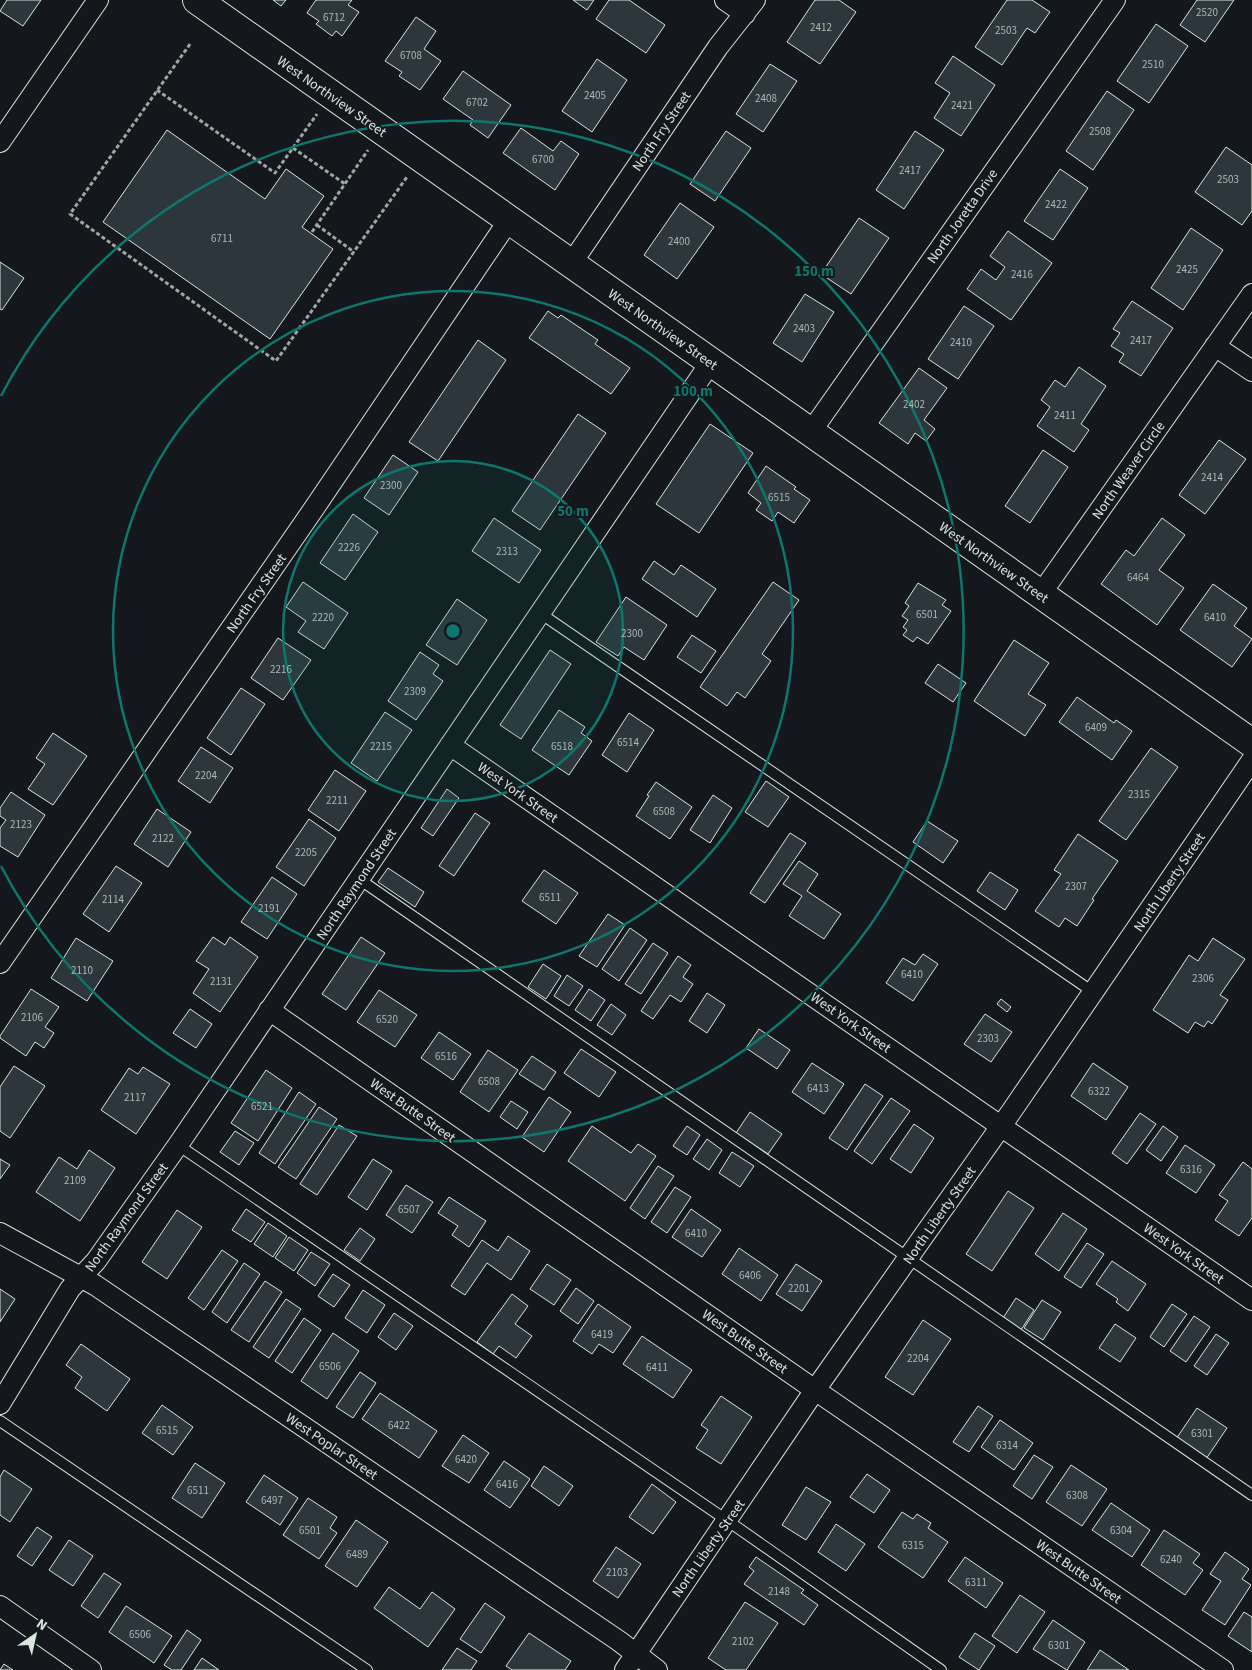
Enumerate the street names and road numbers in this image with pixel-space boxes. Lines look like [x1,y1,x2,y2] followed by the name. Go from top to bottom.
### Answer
[273,51,391,142] street label: West Northview Street
[628,87,696,176] street label: North Fry Street
[923,165,1003,268] street label: North Joretta Drive
[604,284,722,375] street label: West Northview Street
[1087,417,1170,524] street label: North Weaver Circle
[935,517,1053,608] street label: West Northview Street
[222,550,292,637] street label: North Fry Street
[473,758,562,828] street label: West York Street
[312,825,402,944] street label: North Raymond Street
[1129,829,1211,936] street label: North Liberty Street
[806,988,895,1058] street label: West York Street
[365,1074,460,1148] street label: West Butte Street
[80,1159,173,1276] street label: North Raymond Street
[898,1162,981,1269] street label: North Liberty Street
[1139,1219,1228,1289] street label: West York Street
[697,1305,792,1379] street label: West Butte Street
[281,1409,382,1485] street label: West Poplar Street
[667,1495,750,1602] street label: North Liberty Street
[1031,1535,1126,1609] street label: West Butte Street

